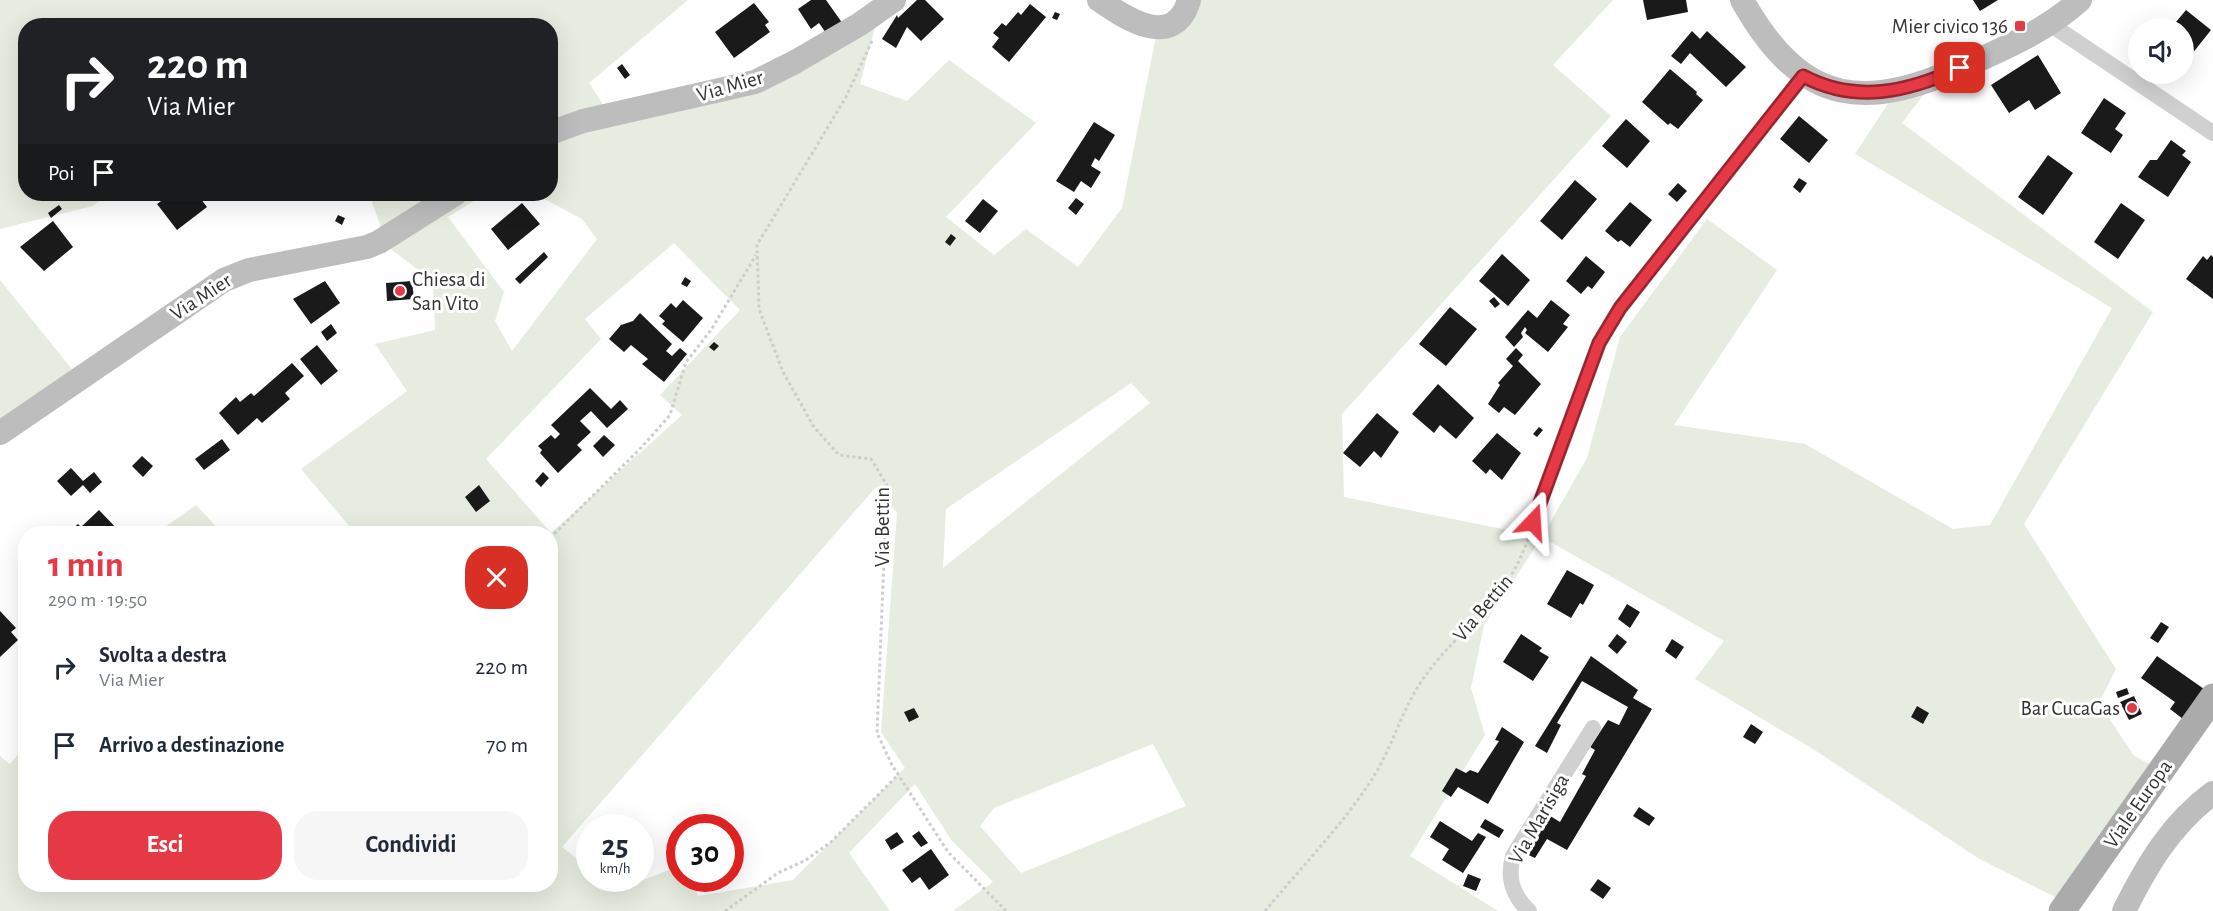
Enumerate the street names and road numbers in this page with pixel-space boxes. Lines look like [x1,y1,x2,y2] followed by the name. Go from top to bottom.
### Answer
[694,66,766,105] street label: Via Mier
[167,270,235,324] street label: Via Mier
[872,487,893,567] street label: Via Bettin
[1449,571,1517,645] street label: Via Bettin
[2100,756,2176,852] street label: Viale Europa
[1505,770,1573,868] street label: Via Marisiga

